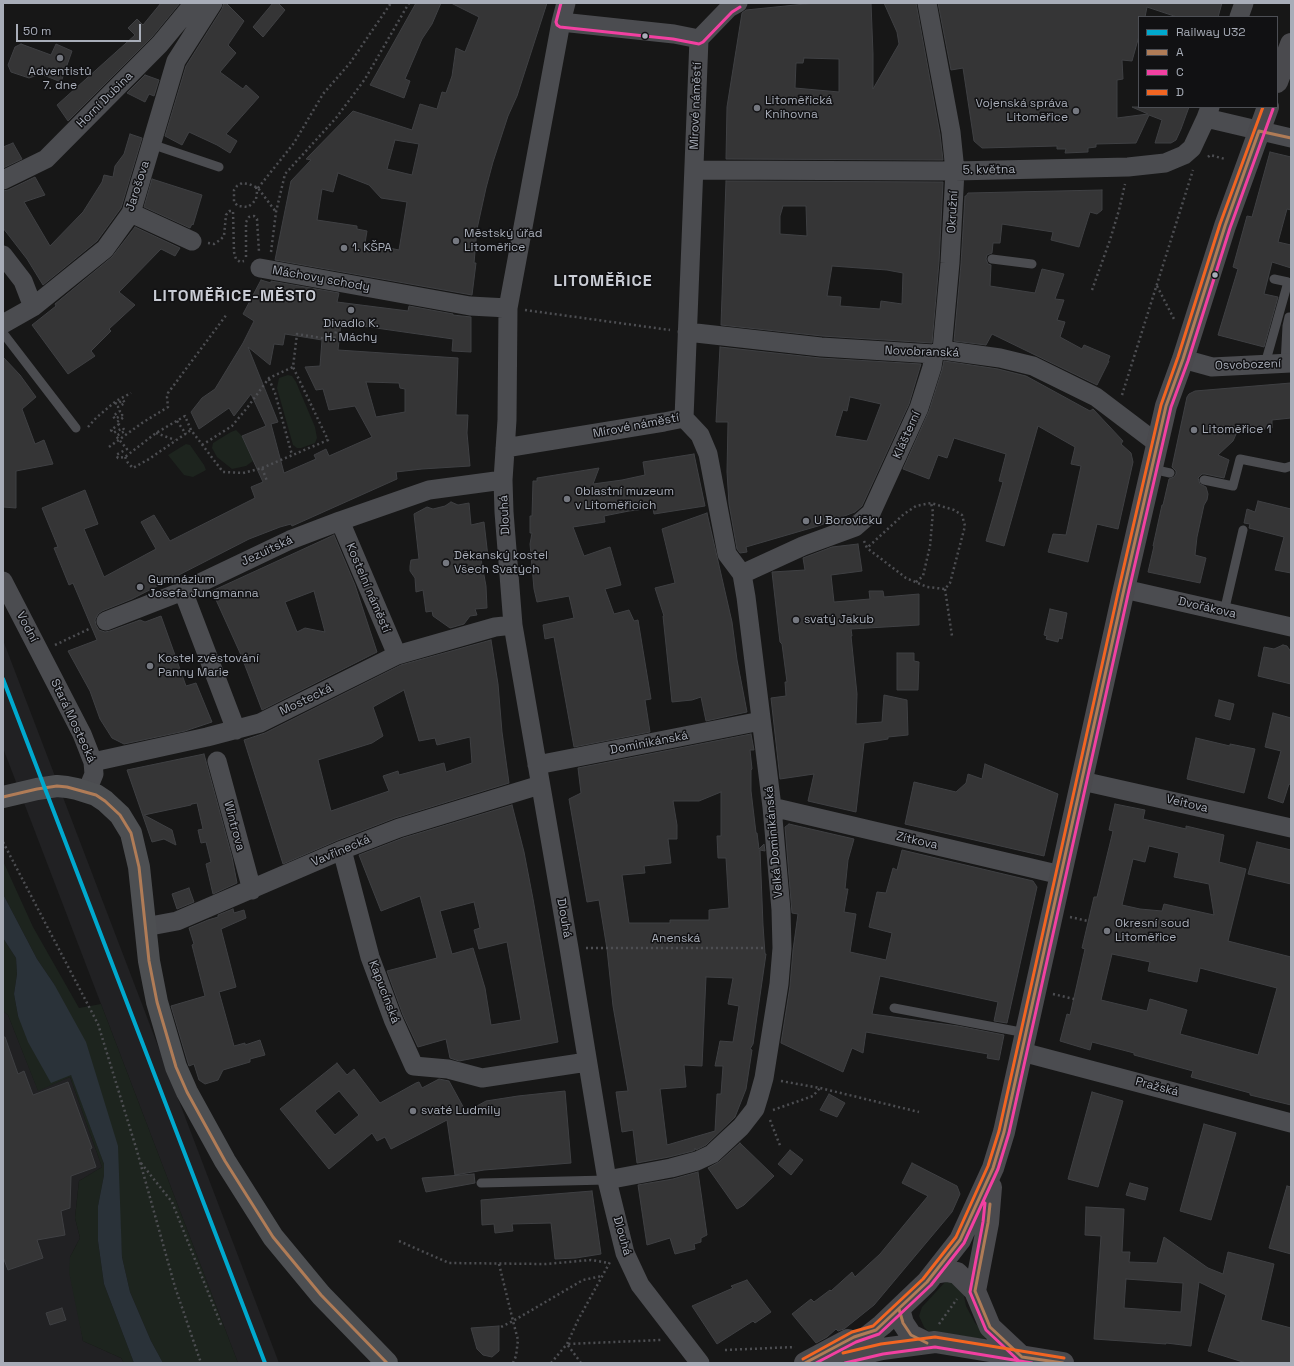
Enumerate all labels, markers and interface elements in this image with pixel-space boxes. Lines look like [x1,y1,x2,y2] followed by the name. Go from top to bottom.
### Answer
[18,16,143,42] scale bar
[1138,16,1278,108] legend
[23,23,51,39] text: 50 m
[1176,24,1246,40] text: Railway U32
[640,31,650,41] unlabelled marker
[1176,44,1184,60] text: A
[55,53,65,63] marker: Adventistů 7. dne
[687,62,705,150] street label: Mírové náměstí
[1176,64,1184,80] text: C
[28,65,92,93] place label: Adventistů 7. dne
[74,69,136,131] street label: Horní Dubina
[1176,84,1184,100] text: D
[765,94,832,122] place label: Litoměřická Knihovna
[975,97,1068,125] place label: Vojenská správa Litoměřice
[752,103,762,113] marker: Litoměřická Knihovna
[1071,106,1081,116] marker: Vojenská správa Litoměřice
[123,159,153,213] street label: Jarošova
[963,162,1015,178] street label: 5. května
[945,190,961,234] street label: Okružní
[464,227,543,255] place label: Městský úřad Litoměřice
[451,236,461,246] marker: Městský úřad Litoměřice
[352,241,392,255] place label: 1. KŠPA
[339,243,349,253] marker: 1. KŠPA
[271,263,371,295] street label: Máchovy schody
[1210,270,1220,280] unlabelled marker
[553,272,653,292] district label: LITOMĚŘICE
[153,287,317,307] district label: LITOMĚŘICE-MĚSTO
[346,305,356,315] marker: Divadlo K. H. Máchy
[323,317,379,345] place label: Divadlo K. H. Máchy
[884,344,960,360] street label: Novobranská
[1215,357,1281,373] street label: Osvobození
[890,409,924,461] street label: Klášterní
[592,411,680,441] street label: Mírové náměstí
[1202,423,1271,437] place label: Litoměřice 1
[1189,425,1199,435] marker: Litoměřice 1
[575,485,674,513] place label: Oblastní muzeum v Litoměřicích
[562,494,572,504] marker: Oblastní muzeum v Litoměřicích
[497,495,513,535] street label: Dlouhá
[814,514,882,528] place label: U Borovičku
[801,516,811,526] marker: U Borovičku
[239,533,295,569] street label: Jezuitská
[343,541,393,635] street label: Kostelní náměstí
[454,549,548,577] place label: Děkanský kostel Všech Svatých
[441,558,451,568] marker: Děkanský kostel Všech Svatých
[148,573,259,601] place label: Gymnázium Josefa Jungmanna
[135,582,145,592] marker: Gymnázium Josefa Jungmanna
[1176,594,1238,622] street label: Dvořákova
[13,609,41,645] street label: Vodní
[804,613,874,627] place label: svatý Jakub
[791,615,801,625] marker: svatý Jakub
[158,652,259,680] place label: Kostel zvěstování Panny Marie
[145,661,155,671] marker: Kostel zvěstování Panny Marie
[47,677,99,765] street label: Stará Mostecká
[277,681,335,719] street label: Mostecká
[609,728,689,758] street label: Dominikánská
[762,785,786,899] street label: Velká Dominikánská
[1165,792,1209,816] street label: Veitova
[220,800,248,852] street label: Wintrova
[895,829,939,853] street label: Zítkova
[309,832,373,870] street label: Vavřinecká
[553,897,575,939] street label: Dlouhá
[1115,917,1189,945] place label: Okresní soud Litoměřice
[1102,926,1112,936] marker: Okresní soud Litoměřice
[652,932,700,946] street label: Anenská
[365,958,403,1026] street label: Kapucínská
[1134,1074,1180,1100] street label: Pražská
[421,1104,501,1118] place label: svaté Ludmily
[408,1106,418,1116] marker: svaté Ludmily
[610,1215,634,1257] street label: Dlouhá

